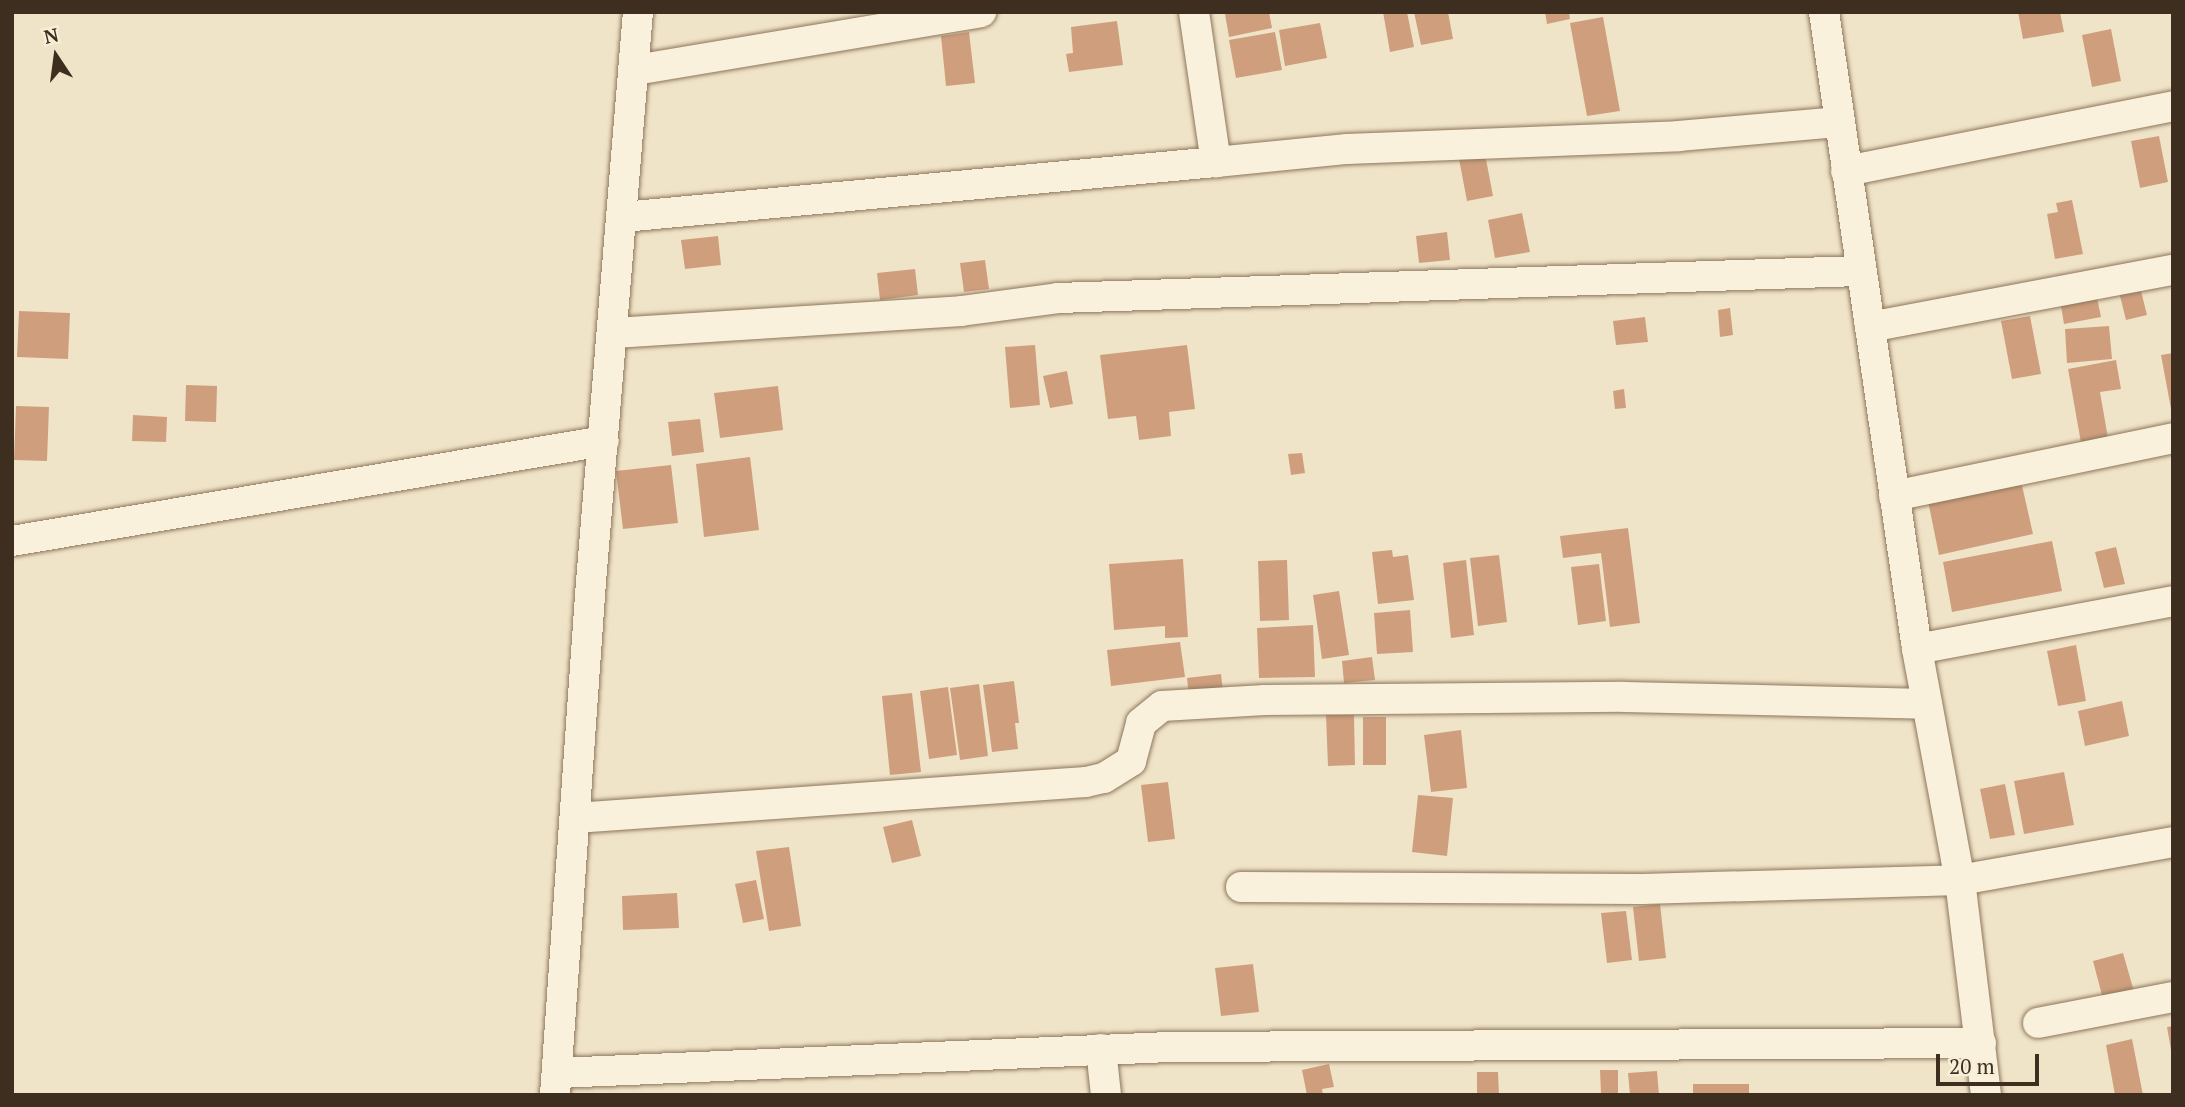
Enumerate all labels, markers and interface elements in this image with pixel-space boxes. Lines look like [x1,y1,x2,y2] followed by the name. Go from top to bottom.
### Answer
[21,21,91,91] north arrow
[41,21,61,49] text: N
[1940,1040,2043,1084] scale bar
[1949,1052,1995,1080] text: 20 m

